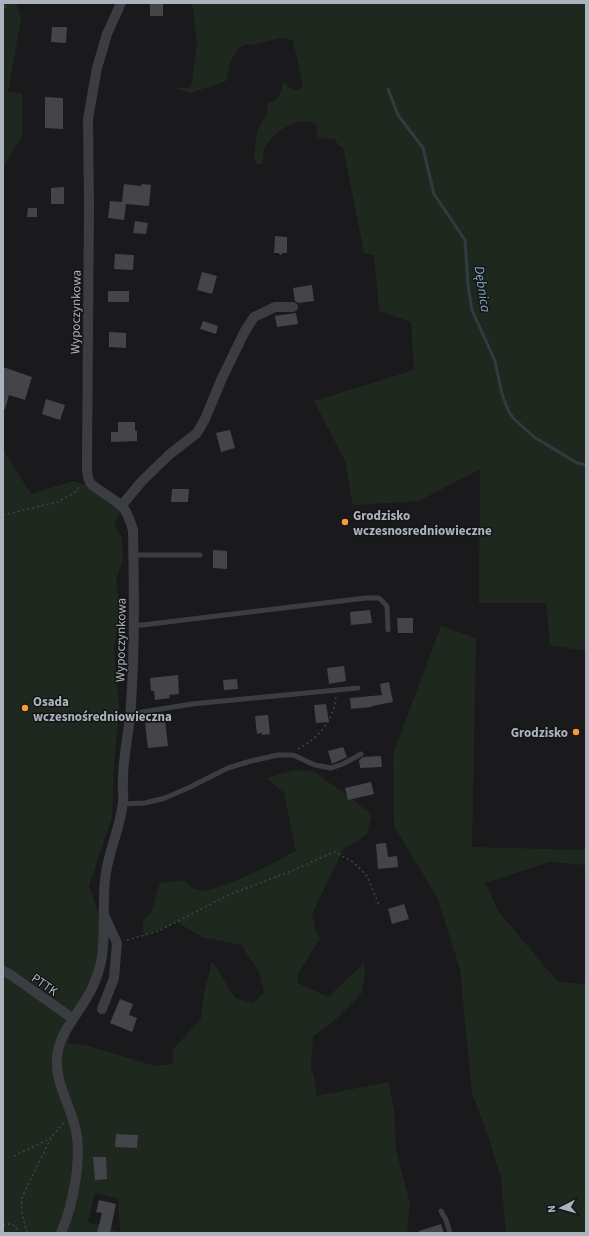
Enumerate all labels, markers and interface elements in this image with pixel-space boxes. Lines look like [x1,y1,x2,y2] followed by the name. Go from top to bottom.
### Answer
[468,265,496,314] water label: Dębnica
[66,270,86,354] street label: Wypoczynkowa
[353,507,492,540] place label: Grodzisko wczesnosredniowieczne
[340,517,350,527] marker: Grodzisko wczesnosredniowieczne
[111,598,131,682] street label: Wypoczynkowa
[33,693,172,726] place label: Osada wczesnośredniowieczna
[20,703,30,713] marker: Osada wczesnośredniowieczna
[511,724,568,742] place label: Grodzisko
[571,727,581,737] marker: Grodzisko
[28,969,62,1001] street label: PTTK
[541,1188,581,1228] north arrow
[544,1205,559,1213] text: N

